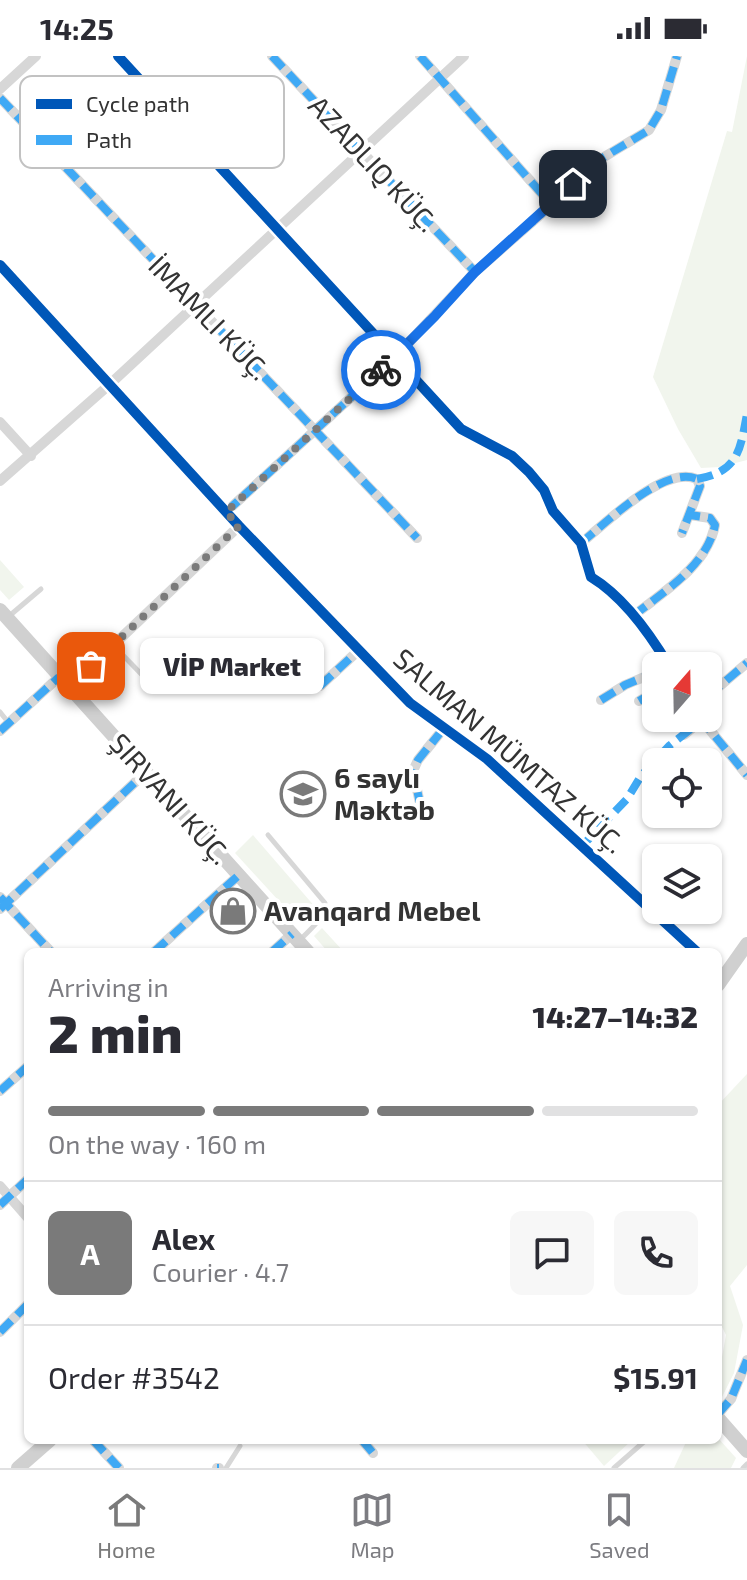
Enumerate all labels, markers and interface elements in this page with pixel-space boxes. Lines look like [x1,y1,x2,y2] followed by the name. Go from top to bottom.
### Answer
[40,10,114,46] text: 14:25
[20,76,284,168] legend
[301,88,445,239] street label: AZADLIQ KÜÇ.
[86,90,190,116] text: Cycle path
[86,126,132,152] text: Path
[539,150,607,218] pin
[551,162,595,206] icon: home
[141,248,277,387] street label: İMAMLI KÜÇ.
[341,330,421,410] courier
[359,348,403,392] icon: bike
[57,632,125,700] pin
[139,638,323,694] callout: VİP Market
[387,641,632,861] street label: SALMAN MÜMTAZ KÜÇ.
[69,644,113,688] icon: bag
[163,650,301,681] text: VİP Market
[642,652,722,732] north arrow
[642,652,722,924] map controls
[102,726,238,872] street label: ŞIRVANI KÜÇ.
[642,748,722,828] button: locate
[334,760,435,826] place label: 6 saylı Məktəb
[279,770,327,818] school or university icon: 6 saylı Məktəb
[642,844,722,924] button: layers
[209,887,257,935] shop icon: Avanqard Mebel
[264,893,481,927] place label: Avanqard Mebel
[48,971,169,1002] text: Arriving in
[532,998,698,1034] text: 14:27–14:32
[48,1001,183,1063] text: 2 min
[48,1128,266,1159] text: On the way · 160 m
[510,1211,594,1295] button: chat
[614,1211,698,1295] button: phone
[152,1220,215,1256] text: Alex
[80,1235,100,1271] text: A
[152,1256,289,1287] text: Courier · 4.7
[48,1359,220,1395] text: Order #3542
[613,1359,698,1395] text: $15.91
[97,1488,156,1562] tab: Home
[350,1488,395,1562] tab: Map
[589,1488,650,1562] tab: Saved

